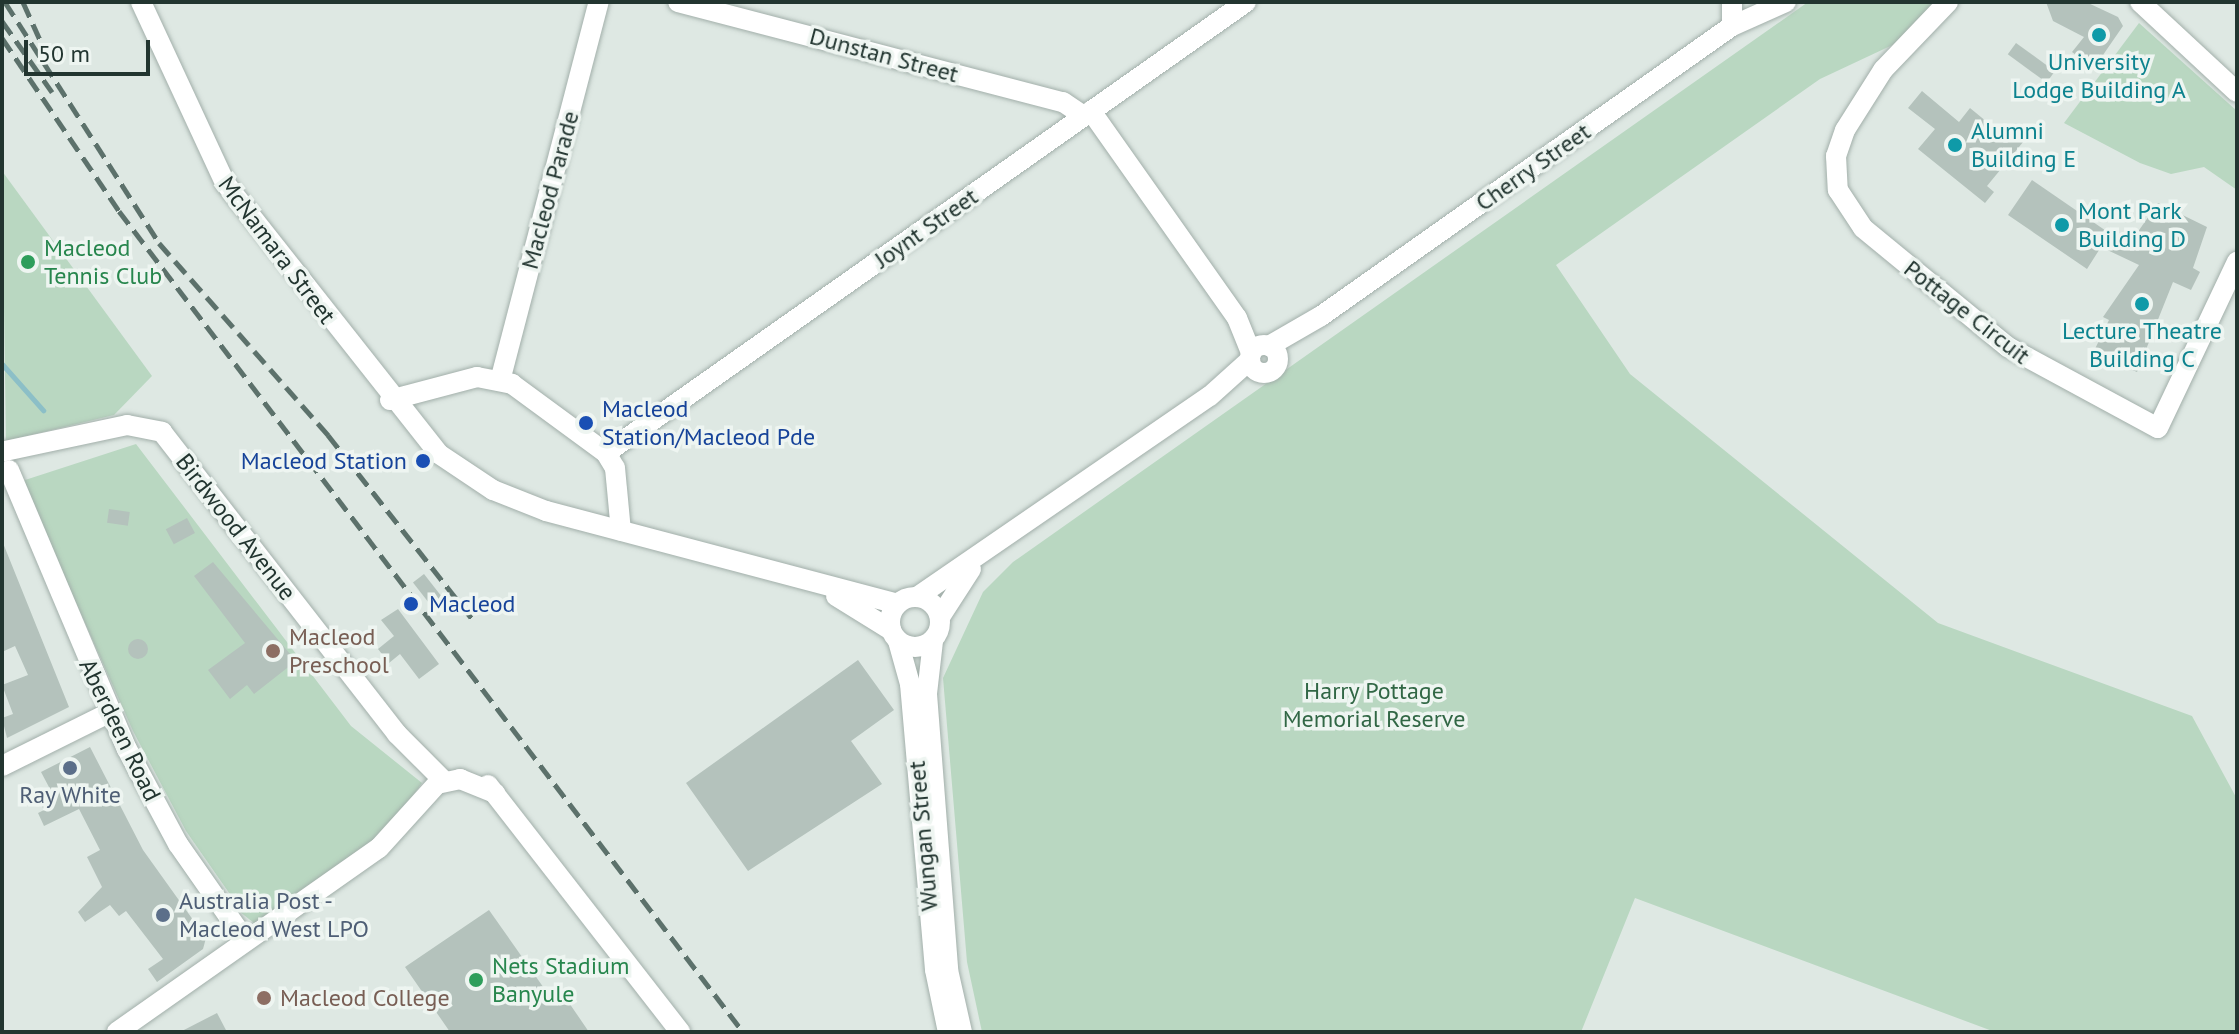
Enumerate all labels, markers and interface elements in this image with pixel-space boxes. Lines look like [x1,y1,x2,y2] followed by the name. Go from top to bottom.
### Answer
[807,21,961,89] street label: Dunstan Street
[28,24,154,74] scale bar
[2090,26,2108,44] marker: University Lodge Building A
[38,38,90,69] text: 50 m
[2012,48,2186,104] place label: University Lodge Building A
[515,108,585,272] street label: Macleod Parade
[1470,117,1596,217] street label: Cherry Street
[1971,117,2076,173] place label: Alumni Building E
[1946,136,1964,154] marker: Alumni Building E
[212,171,342,329] street label: McNamara Street
[869,182,983,274] street label: Joynt Street
[2078,197,2186,253] place label: Mont Park Building D
[2053,216,2071,234] marker: Mont Park Building D
[44,234,162,290] place label: Macleod Tennis Club
[19,253,37,271] marker: Macleod Tennis Club
[1898,254,2036,370] street label: Pottage Circuit
[2133,295,2151,313] marker: Lecture Theatre Building C
[2062,317,2222,373] place label: Lecture Theatre Building C
[602,395,815,451] place label: Macleod Station/Macleod Pde
[577,414,595,432] marker: Macleod Station/Macleod Pde
[241,447,407,475] place label: Macleod Station
[170,448,302,606] street label: Birdwood Avenue
[414,452,432,470] marker: Macleod Station
[429,590,515,618] place label: Macleod
[400,593,422,615] marker: Macleod
[289,623,389,679] place label: Macleod Preschool
[264,642,282,660] marker: Macleod Preschool
[73,654,167,806] street label: Aberdeen Road
[1283,677,1465,733] park label: Harry Pottage Memorial Reserve
[61,759,79,777] marker: Ray White
[902,760,944,912] street label: Wungan Street
[18,781,122,809] place label: Ray White
[179,887,369,943] place label: Australia Post - Macleod West LPO
[154,906,172,924] marker: Australia Post - Macleod West LPO
[492,952,630,1008] place label: Nets Stadium Banyule
[467,971,485,989] marker: Nets Stadium Banyule
[280,984,450,1012] place label: Macleod College
[255,989,273,1007] marker: Macleod College

